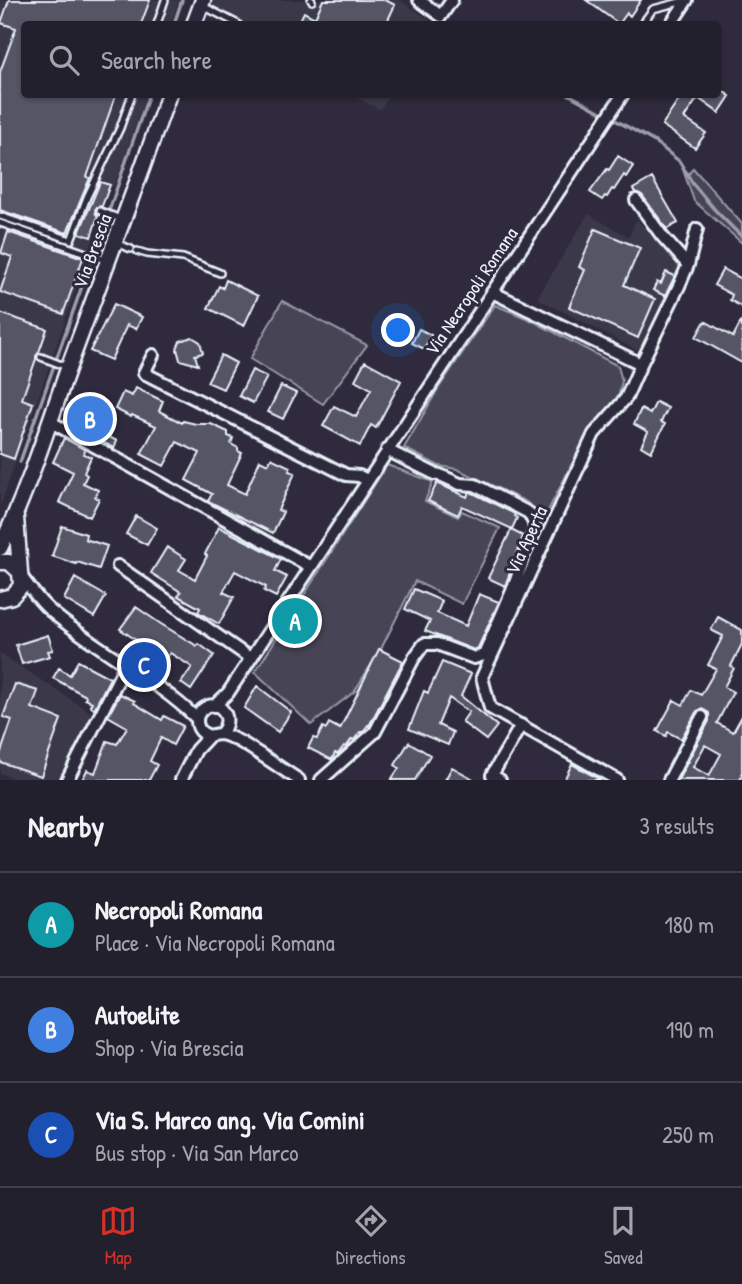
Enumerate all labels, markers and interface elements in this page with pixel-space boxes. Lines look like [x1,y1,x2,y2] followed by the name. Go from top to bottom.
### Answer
[21,21,721,98] search box
[45,41,83,79] icon: search
[101,42,212,77] text: Search here
[67,210,118,292] street label: Via Brescia
[419,222,524,360] street label: Via Necropoli Romana
[381,313,415,347] your location
[67,393,113,445] pin: B
[499,501,553,579] street label: Via Aperta
[272,595,318,647] pin: A
[121,639,167,691] pin: C
[28,806,104,846] text: Nearby
[639,810,714,841] text: 3 results
[95,892,262,927] text: Necropoli Romana
[45,909,57,940] text: A
[664,909,714,940] text: 180 m
[95,927,335,958] text: Place · Via Necropoli Romana
[95,997,180,1032] text: Autoelite
[45,1014,57,1045] text: B
[666,1014,714,1045] text: 190 m
[95,1032,244,1063] text: Shop · Via Brescia
[95,1102,365,1137] text: Via S. Marco ang. Via Comini
[45,1119,57,1150] text: C
[662,1119,714,1150] text: 250 m
[95,1137,298,1168] text: Bus stop · Via San Marco
[99,1202,137,1270] tab: Map
[336,1202,406,1270] tab: Directions
[604,1202,643,1270] tab: Saved

